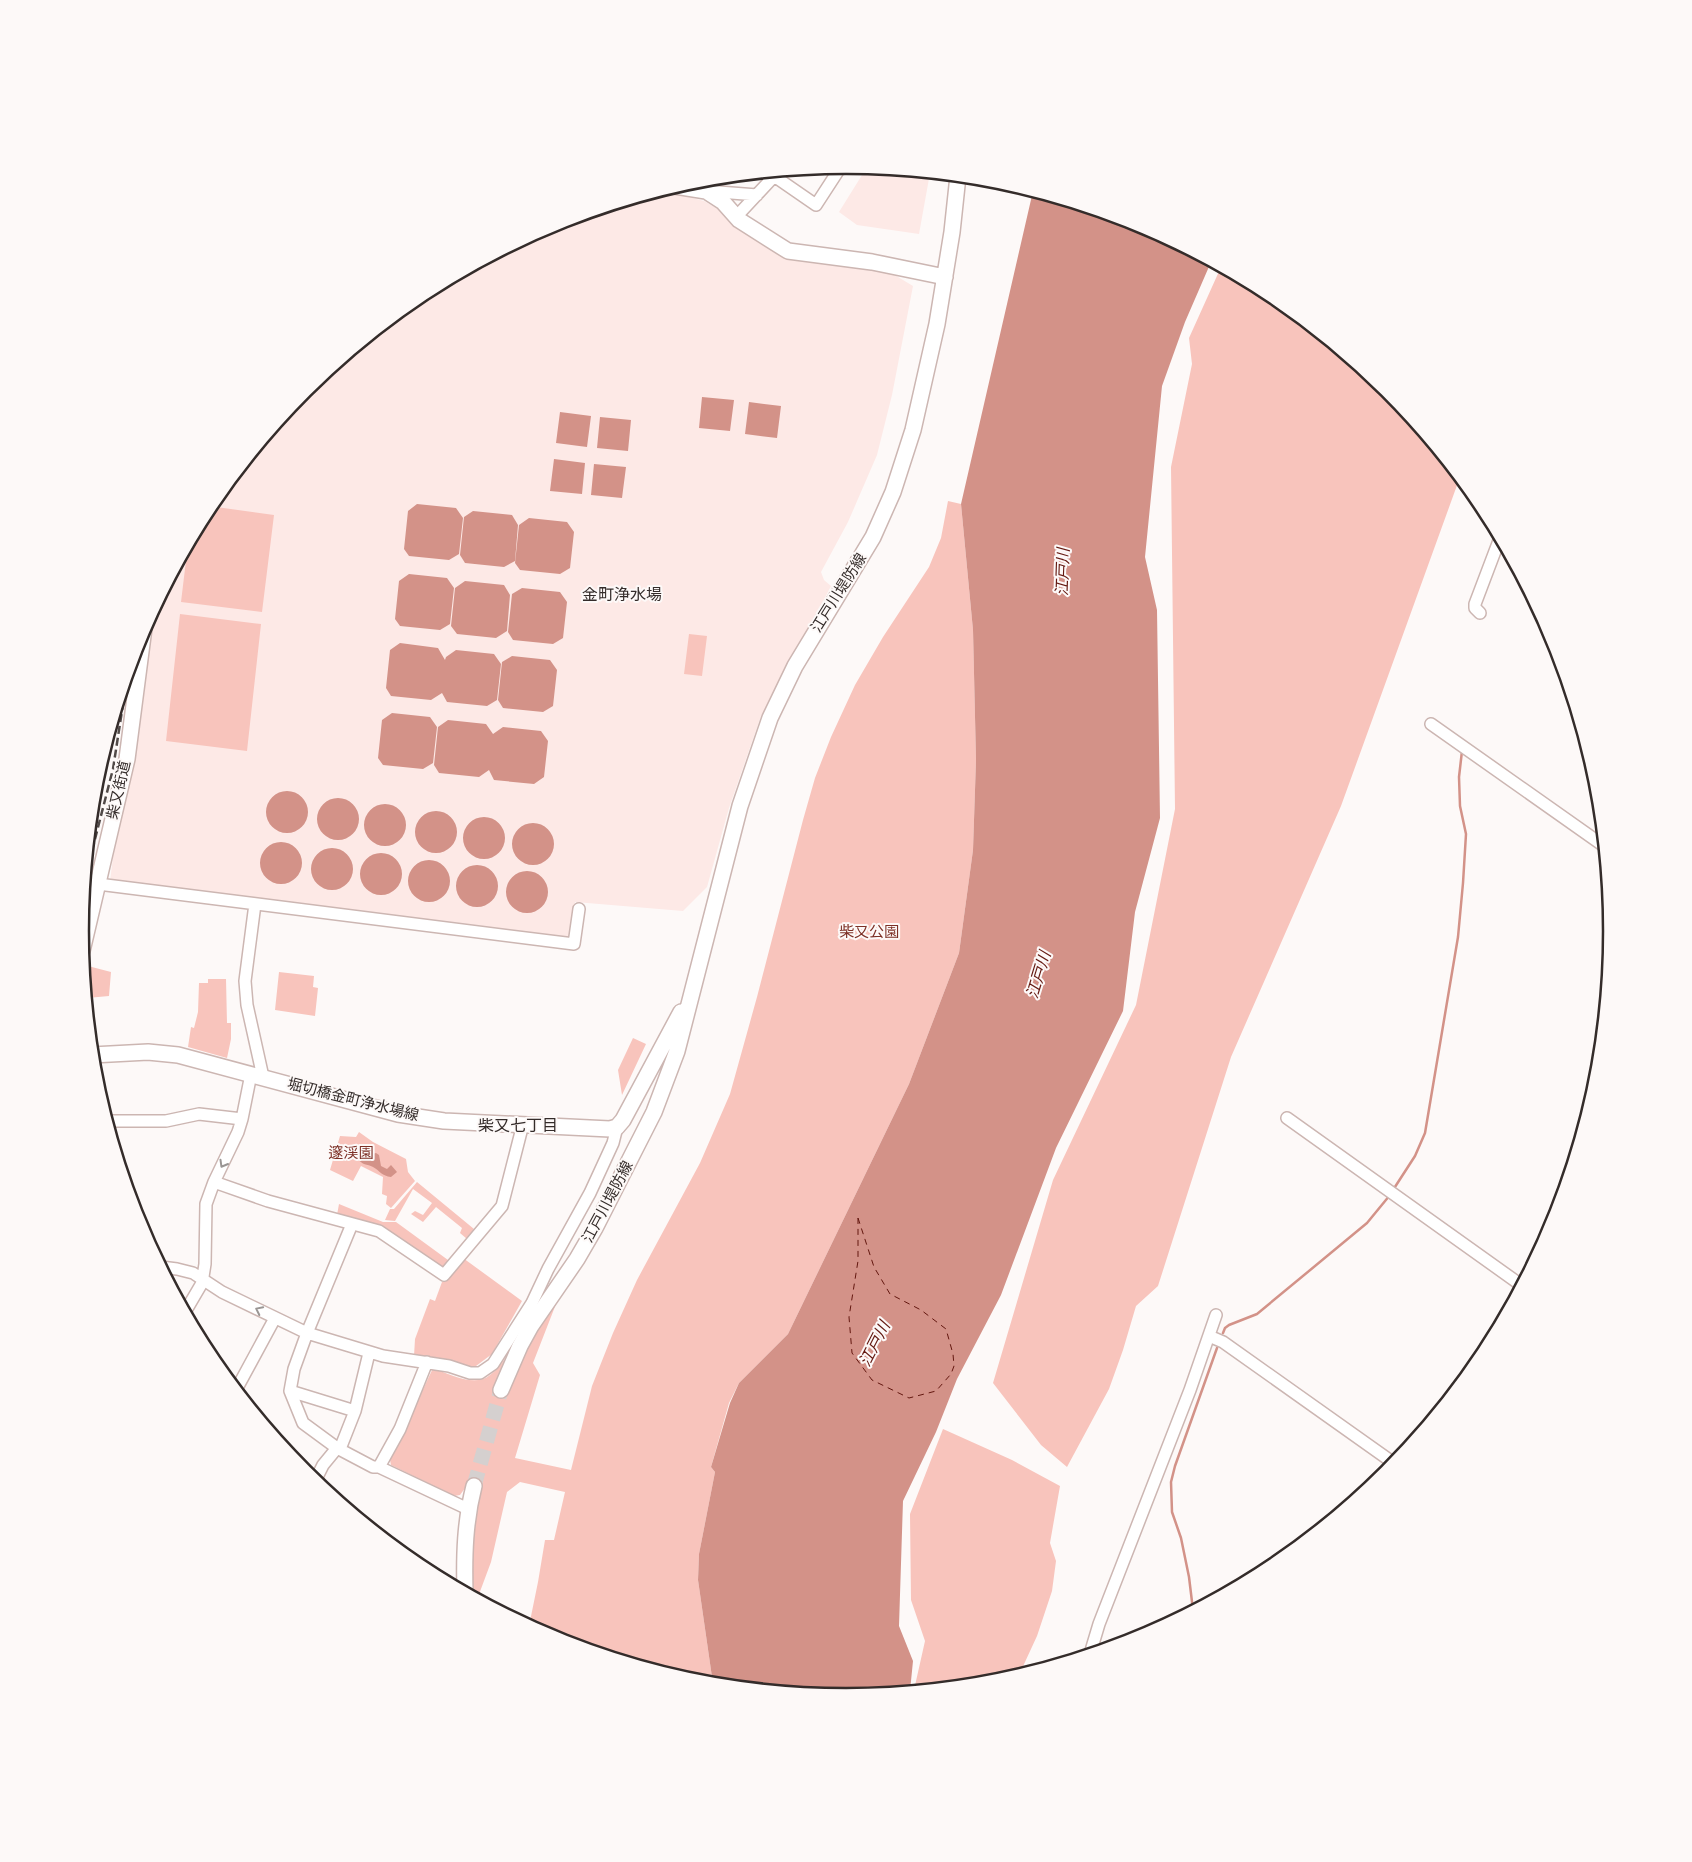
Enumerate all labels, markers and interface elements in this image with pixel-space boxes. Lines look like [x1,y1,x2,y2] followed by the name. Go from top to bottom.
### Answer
[1051,546,1075,596] water label: 江戸川
[806,549,872,637] street label: 江戸川堤防線
[582,584,662,606] district label: 金町浄水場
[102,758,136,822] street label: 柴又街道
[839,922,899,943] park label: 柴又公園
[1021,947,1057,1001] water label: 江戸川
[285,1073,421,1127] street label: 堀切橋金町浄水場線
[478,1115,558,1137] district label: 柴又七丁目
[328,1143,374,1164] park label: 邃渓園
[578,1157,638,1247] street label: 江戸川堤防線
[219,1158,229,1167] one-way arrow
[255,1306,264,1316] one-way arrow
[854,1316,897,1370] water label: 江戸川

